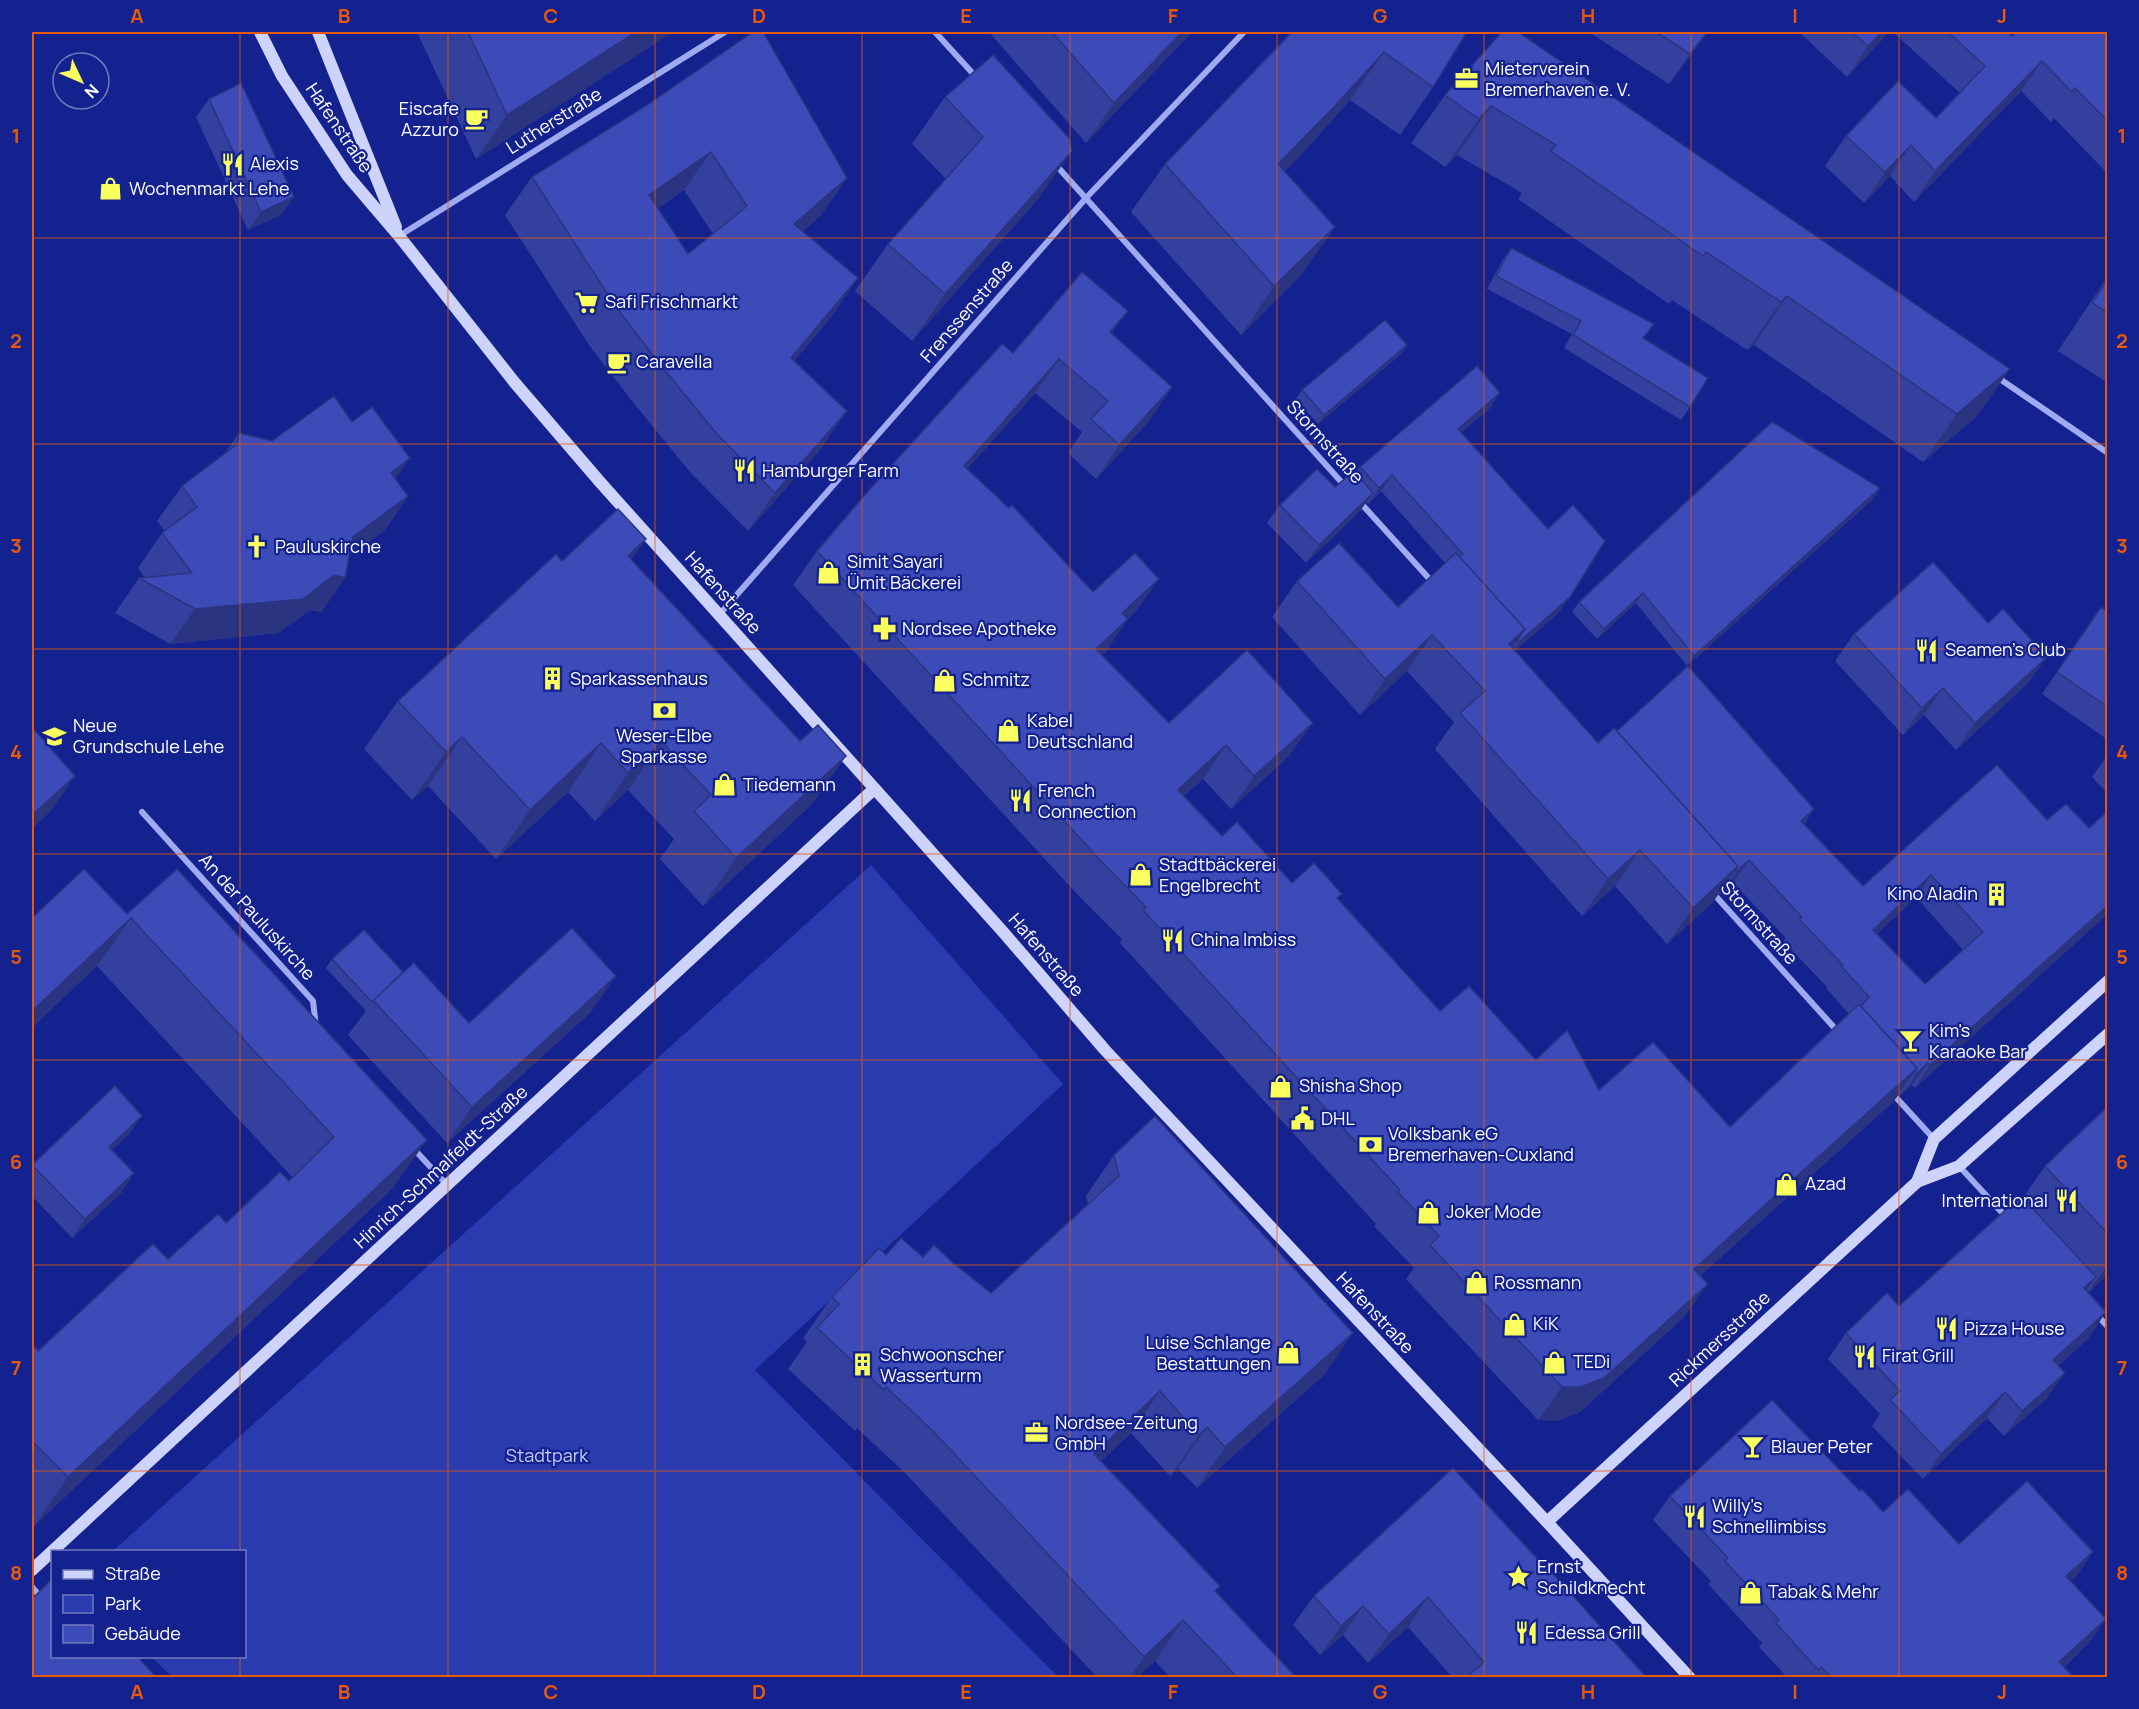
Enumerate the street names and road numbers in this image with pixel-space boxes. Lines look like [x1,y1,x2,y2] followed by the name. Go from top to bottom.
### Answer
[301,78,379,177] street label: Hafenstraße
[501,81,606,159] street label: Lutherstraße
[914,253,1018,367] street label: Frenssenstraße
[1282,394,1370,488] street label: Stormstraße
[680,546,767,639] street label: Hafenstraße
[194,848,321,985] street label: An der Pauluskirche
[1716,875,1804,969] street label: Stormstraße
[1004,907,1090,1001] street label: Hafenstraße
[348,1079,532,1253] street label: Hinrich-Schmalfeldt-Straße
[1332,1266,1420,1358] street label: Hafenstraße
[1664,1285,1775,1391] street label: Rickmersstraße

